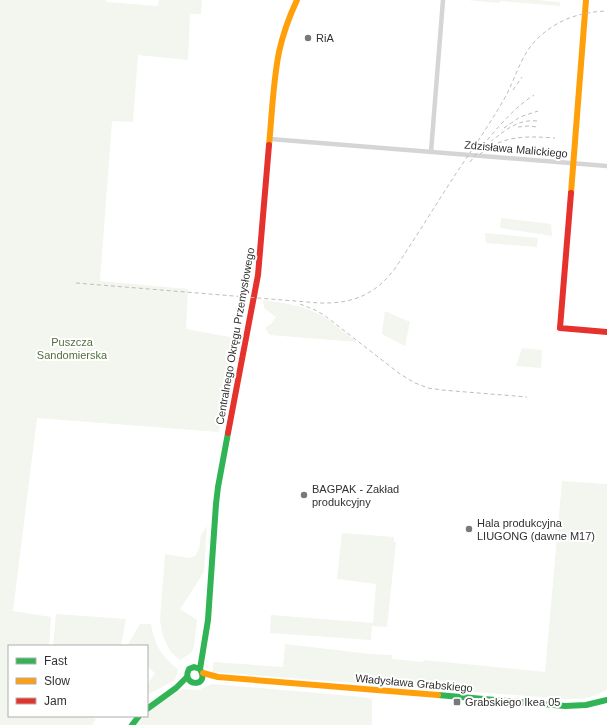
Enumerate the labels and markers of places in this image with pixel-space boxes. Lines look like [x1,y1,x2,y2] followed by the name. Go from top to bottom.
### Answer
[316,32,334,44] place label: RiA
[303,33,313,43] marker: RiA
[312,483,399,508] place label: BAGPAK - Zakład produkcyjny
[299,490,309,500] marker: BAGPAK - Zakład produkcyjny
[477,517,595,542] place label: Hala produkcyjna LIUGONG (dawne M17)
[464,524,474,534] marker: Hala produkcyjna LIUGONG (dawne M17)
[465,696,560,708] place label: Grabskiego Ikea 05
[452,697,462,707] marker: Grabskiego Ikea 05

